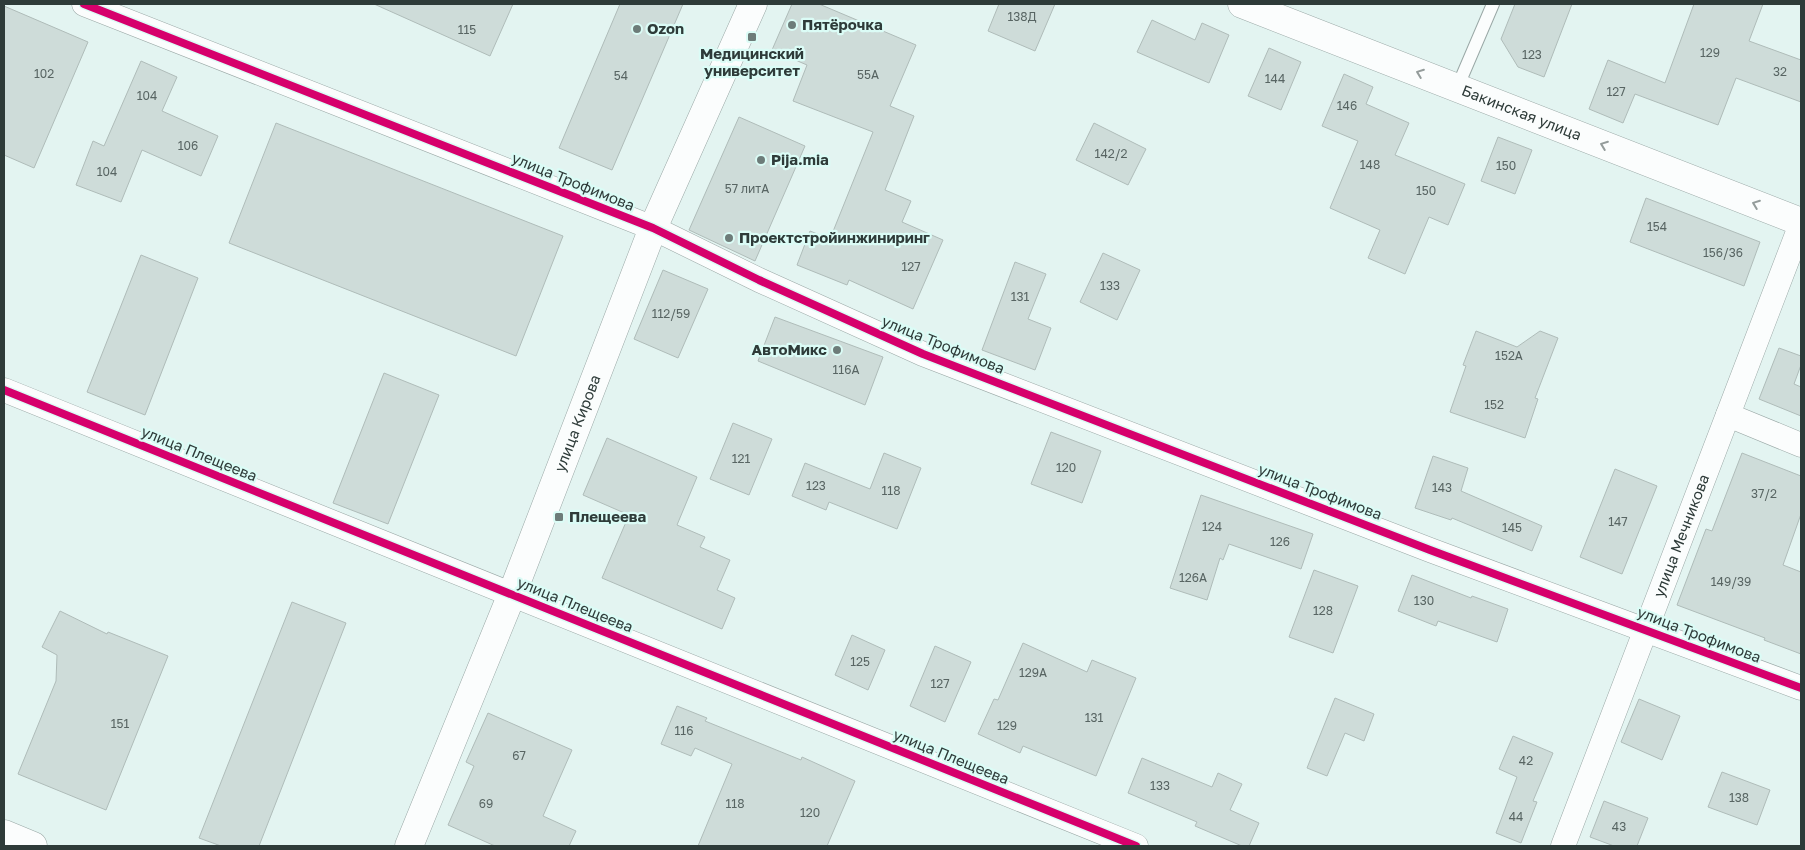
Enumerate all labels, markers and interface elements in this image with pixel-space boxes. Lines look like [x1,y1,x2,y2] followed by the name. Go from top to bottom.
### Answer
[1008,9,1037,24] house number: 138Д
[802,15,883,33] place label: Пятёрочка
[647,19,684,37] place label: Ozon
[786,19,798,31] marker: Пятёрочка
[458,22,476,37] house number: 115
[631,23,643,35] marker: Ozon
[746,31,758,43] marker: Медицинский университет
[700,44,804,79] place label: Медицинский университет
[1700,45,1720,60] house number: 129
[1522,47,1542,62] house number: 123
[1773,64,1787,79] house number: 32
[34,66,54,81] house number: 102
[857,67,879,82] house number: 55А
[614,68,628,83] house number: 54
[1416,69,1425,80] one-way arrow
[1265,71,1285,86] house number: 144
[1459,81,1584,144] street label: Бакинская улица
[1606,84,1626,99] house number: 127
[137,88,157,103] house number: 104
[1337,98,1357,113] house number: 146
[178,138,198,153] house number: 106
[1601,141,1609,151] one-way arrow
[1095,146,1127,161] house number: 142/2
[509,148,637,214] street label: улица Трофимова
[771,150,829,168] place label: Pija.mia
[755,154,767,166] marker: Pija.mia
[1360,157,1380,172] house number: 148
[1496,158,1516,173] house number: 150
[97,164,117,179] house number: 104
[725,181,769,196] house number: 57 литА
[1416,183,1436,198] house number: 150
[1752,200,1761,210] one-way arrow
[1647,219,1667,234] house number: 154
[739,228,930,246] place label: Проектстройинжиниринг
[723,232,735,244] marker: Проектстройинжиниринг
[1703,245,1743,260] house number: 156/36
[901,259,921,274] house number: 127
[1100,278,1120,293] house number: 133
[1011,289,1030,304] house number: 131
[652,306,690,321] house number: 112/59
[879,311,1007,377] street label: улица Трофимова
[752,340,827,358] place label: АвтоМикс
[831,344,843,356] marker: АвтоМикс
[1495,348,1523,363] house number: 152А
[833,362,859,377] house number: 116А
[550,372,604,474] street label: улица Кирова
[1484,397,1504,412] house number: 152
[139,422,260,485] street label: улица Плещеева
[732,451,750,466] house number: 121
[1256,459,1385,523] street label: улица Трофимова
[1056,460,1076,475] house number: 120
[1649,471,1712,600] street label: улица Мечникова
[806,478,826,493] house number: 123
[1432,480,1452,495] house number: 143
[882,483,900,498] house number: 118
[1751,486,1777,501] house number: 37/2
[569,507,647,525] place label: Плещеева
[553,511,565,523] marker: Плещеева
[1608,514,1628,529] house number: 147
[1202,519,1222,534] house number: 124
[1502,520,1522,535] house number: 145
[1270,534,1290,549] house number: 126
[1179,570,1207,585] house number: 126А
[515,573,636,636] street label: улица Плещеева
[1711,574,1751,589] house number: 149/39
[1414,593,1434,608] house number: 130
[1635,602,1764,666] street label: улица Трофимова
[1313,603,1333,618] house number: 128
[850,654,870,669] house number: 125
[1019,665,1047,680] house number: 129А
[930,676,950,691] house number: 127
[1085,710,1104,725] house number: 131
[111,716,129,731] house number: 151
[997,718,1017,733] house number: 129
[675,723,693,738] house number: 116
[891,725,1012,788] street label: улица Плещеева
[512,748,526,763] house number: 67
[1519,753,1533,768] house number: 42
[1150,778,1170,793] house number: 133
[1729,790,1749,805] house number: 138
[479,796,493,811] house number: 69
[726,796,744,811] house number: 118
[800,805,820,820] house number: 120
[1509,809,1523,824] house number: 44
[1612,819,1626,834] house number: 43

